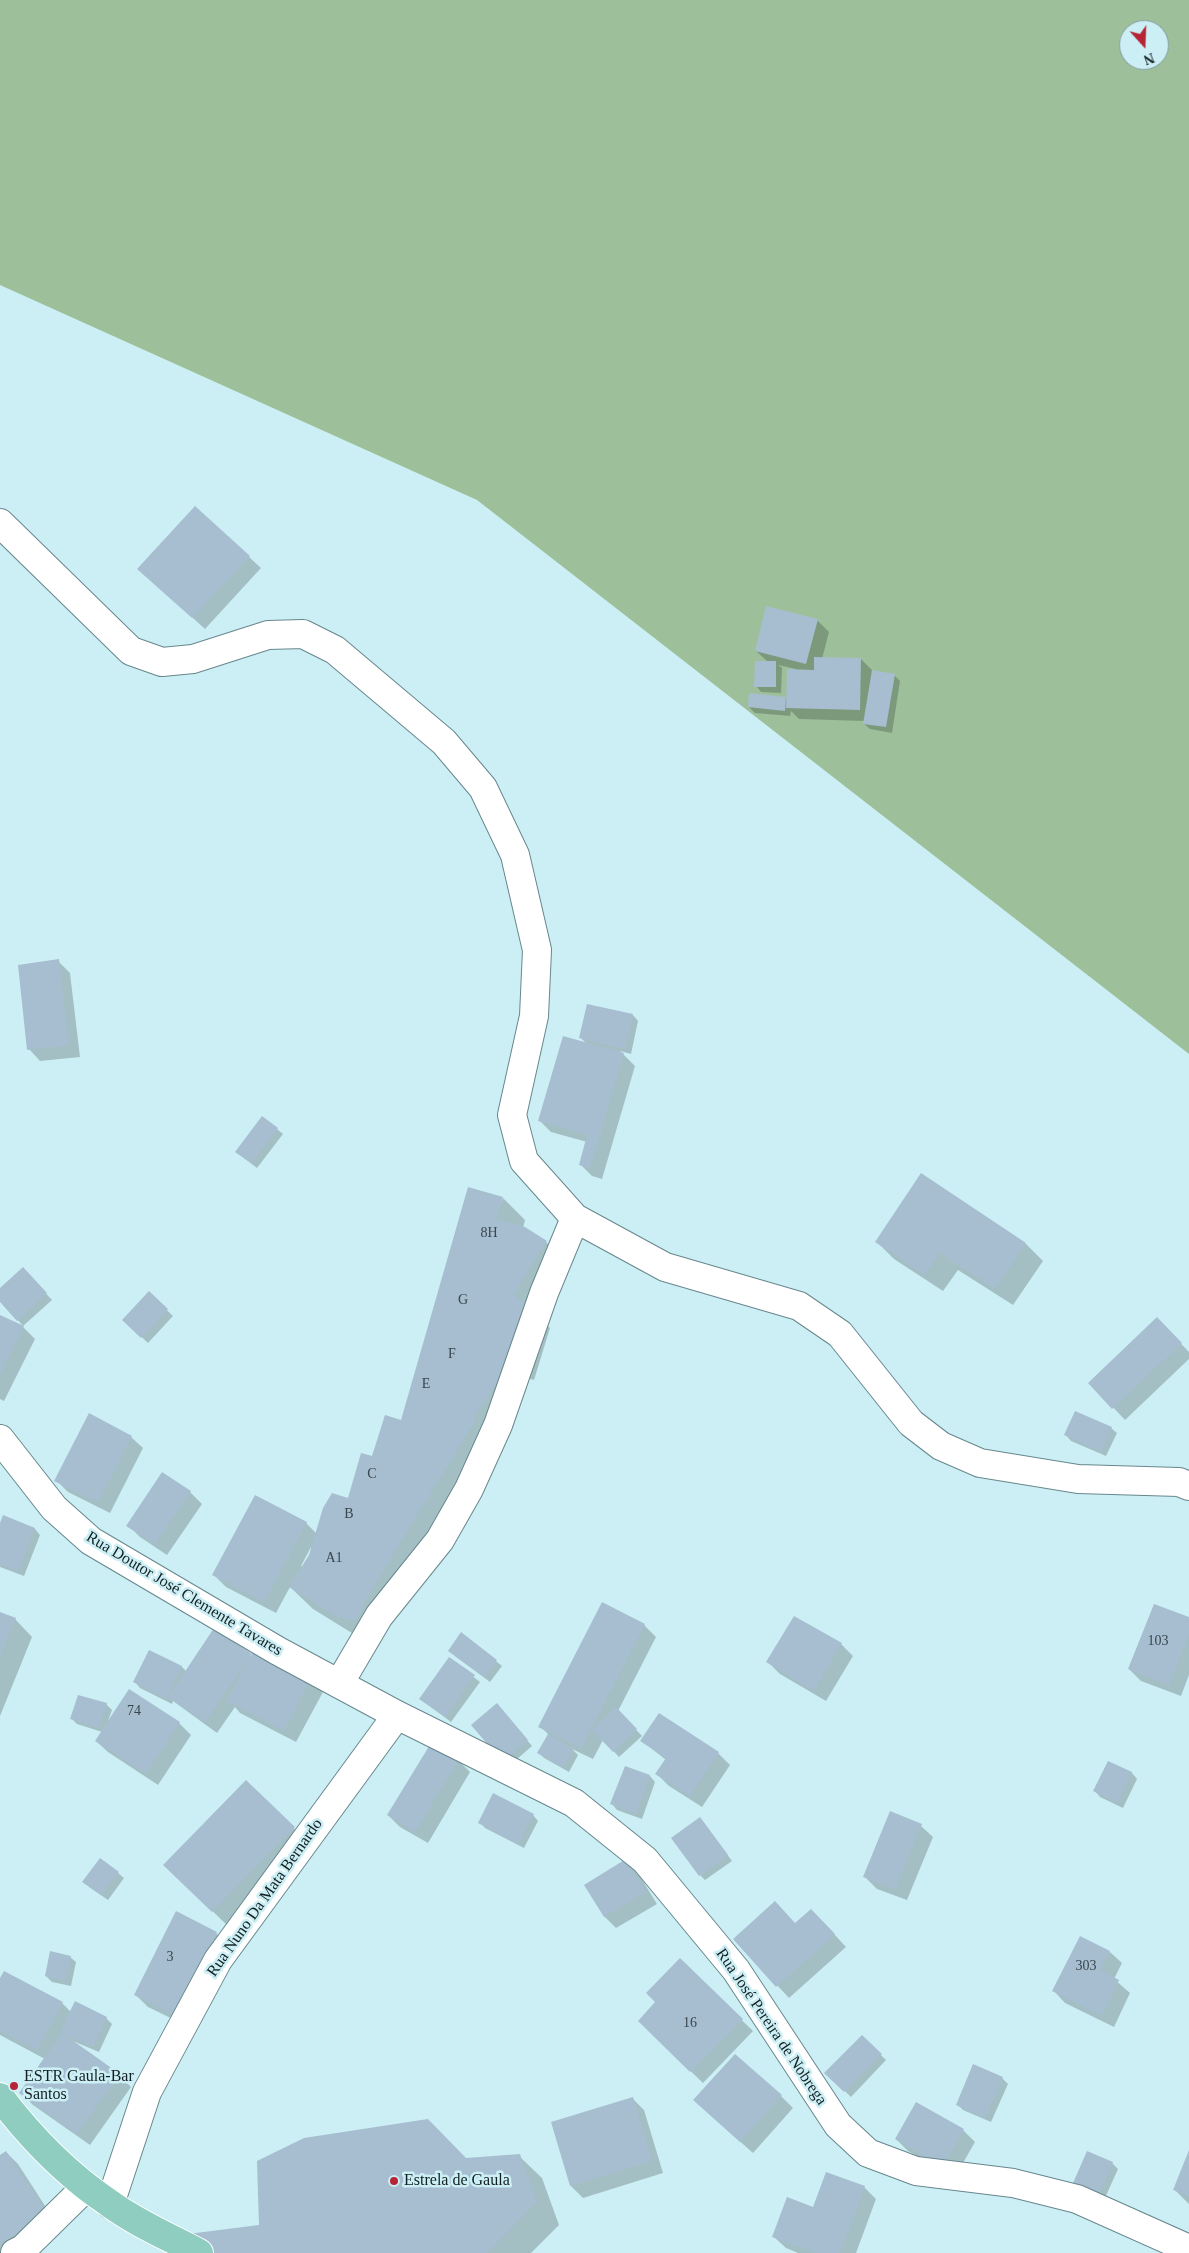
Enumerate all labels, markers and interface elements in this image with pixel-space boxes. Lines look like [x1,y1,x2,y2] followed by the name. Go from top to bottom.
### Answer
[1119,20,1169,70] north arrow
[1142,50,1156,67] text: N
[480,1225,498,1241] house number: 8H
[458,1292,468,1308] house number: G
[448,1346,456,1362] house number: F
[422,1376,430,1392] house number: E
[367,1466,377,1482] house number: C
[344,1506,354,1522] house number: B
[82,1528,286,1660] street label: Rua Doutor José Clemente Tavares
[325,1550,343,1566] house number: A1
[1148,1633,1168,1649] house number: 103
[127,1703,141,1719] house number: 74
[203,1815,327,1981] street label: Rua Nuno Da Mata Bernardo
[711,1945,831,2109] street label: Rua José Pereira de Nobrega
[166,1949,174,1965] house number: 3
[1076,1958,1096,1974] house number: 303
[683,2015,697,2031] house number: 16
[24,2067,134,2105] place label: ESTR Gaula-Bar Santos
[8,2080,20,2092] marker: ESTR Gaula-Bar Santos
[404,2171,510,2191] place label: Estrela de Gaula
[388,2175,400,2187] marker: Estrela de Gaula

